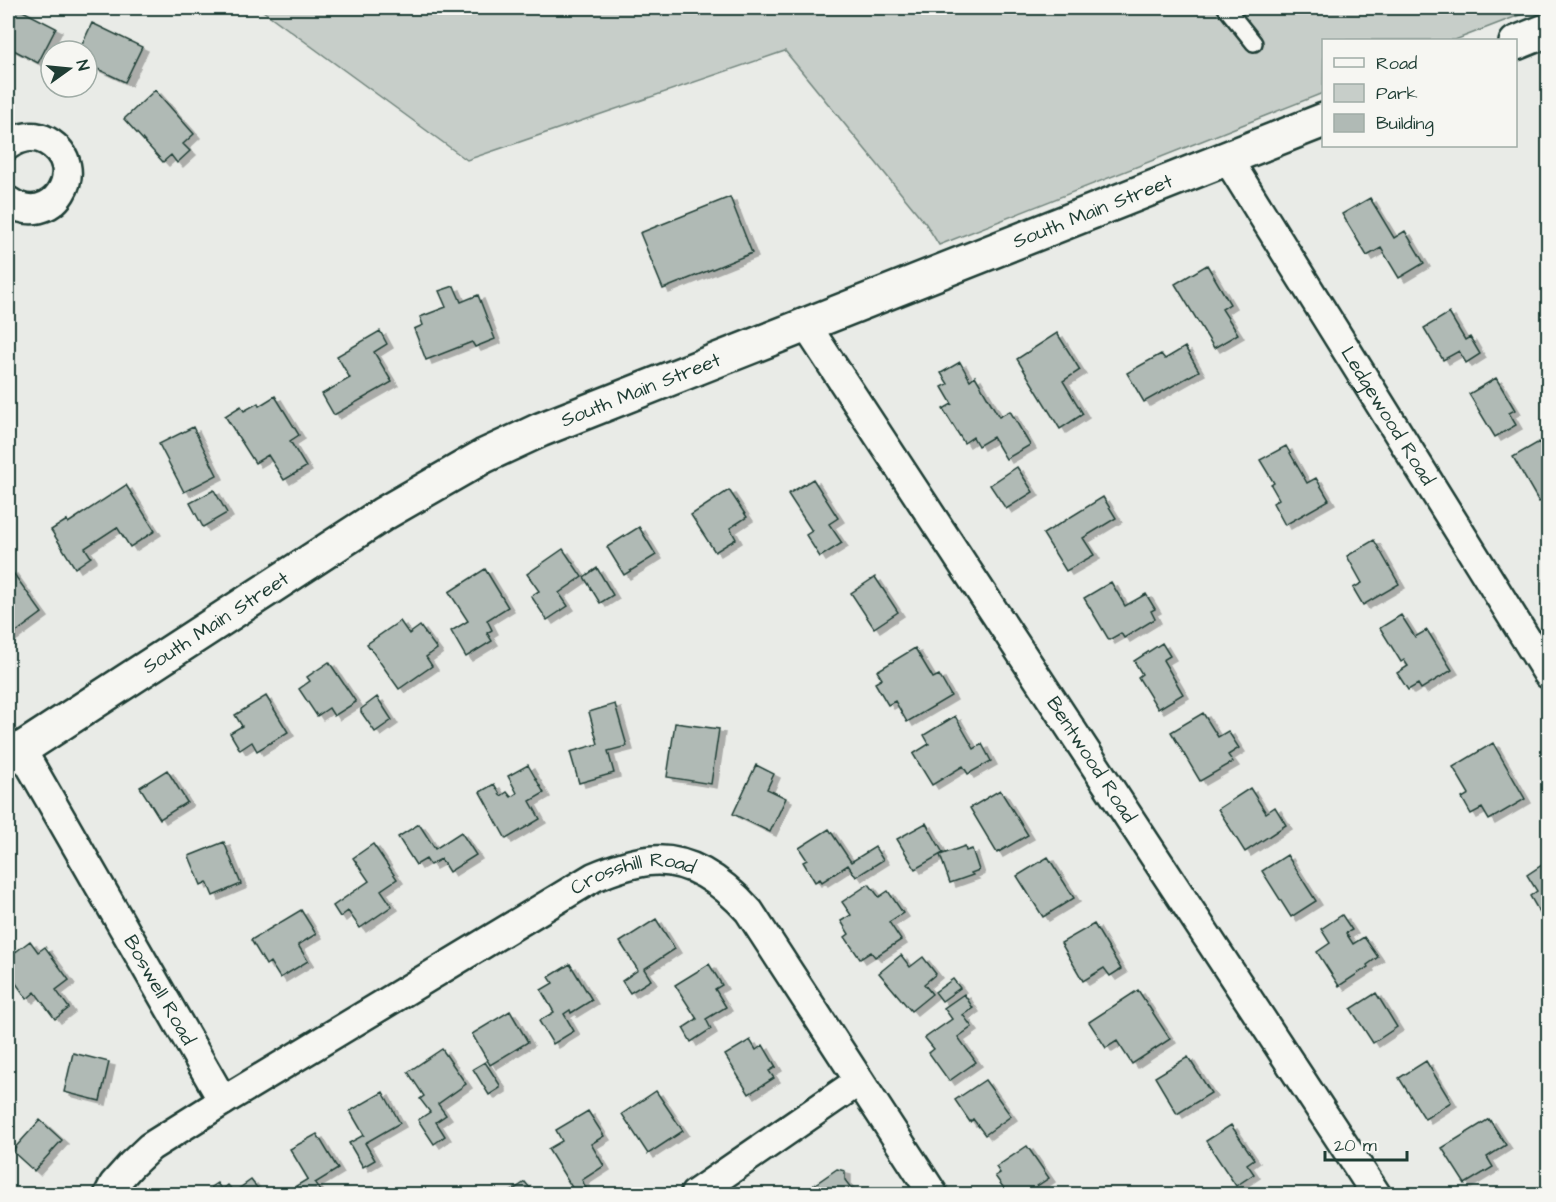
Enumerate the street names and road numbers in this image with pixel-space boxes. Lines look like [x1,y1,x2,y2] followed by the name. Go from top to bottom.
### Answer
[1009,167,1177,256] street label: South Main Street
[1334,341,1441,491] street label: Ledgewood Road
[557,346,725,434] street label: South Main Street
[137,565,295,681] street label: South Main Street
[1039,691,1143,829] street label: Bentwood Road
[565,846,700,902] street label: Crosshill Road
[117,930,202,1050] street label: Boswell Road

